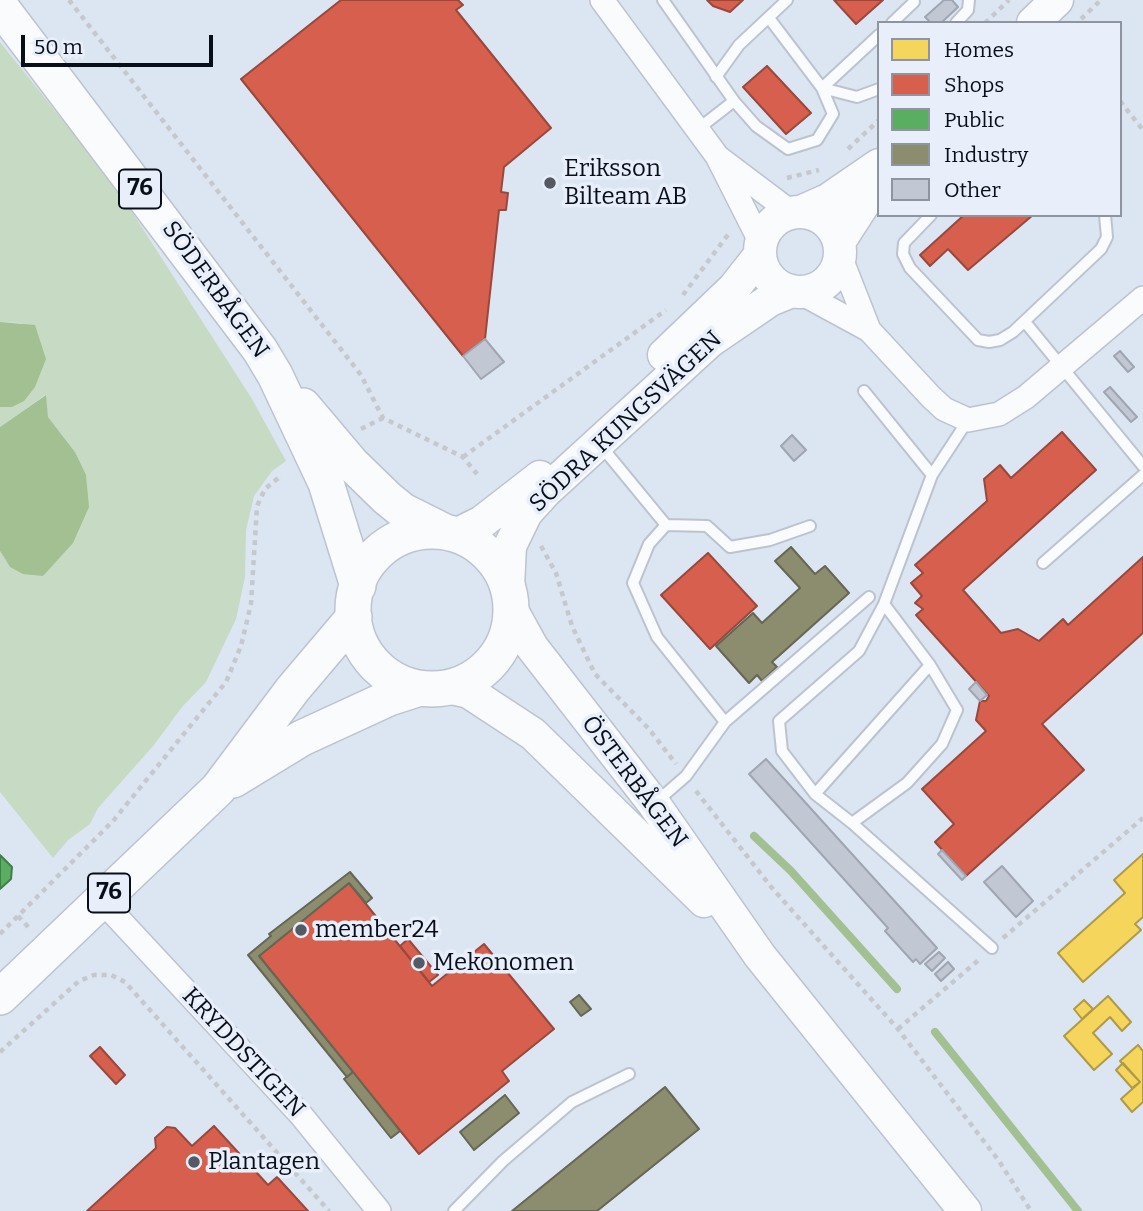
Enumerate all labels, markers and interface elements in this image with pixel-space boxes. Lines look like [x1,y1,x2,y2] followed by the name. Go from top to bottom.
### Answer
[24,21,217,65] scale bar
[877,21,1122,217] legend
[34,34,83,60] text: 50 m
[944,37,1014,63] text: Homes
[944,72,1004,98] text: Shops
[944,107,1005,133] text: Public
[944,142,1028,168] text: Industry
[564,155,687,211] place label: Eriksson Bilteam AB
[119,170,161,208] road number: 76
[542,175,558,191] marker: Eriksson Bilteam AB
[944,177,1001,203] text: Other
[156,216,274,364] street label: SÖDERBÅGEN
[524,325,728,519] street label: SÖDRA KUNGSVÄGEN
[575,710,693,854] street label: ÖSTERBÅGEN
[88,874,130,912] road number: 76
[315,916,439,944] place label: member24
[293,922,309,938] marker: member24
[433,949,574,977] place label: Mekonomen
[411,955,427,971] marker: Mekonomen
[176,982,310,1124] street label: KRYDDSTIGEN
[208,1148,320,1176] place label: Plantagen
[186,1154,202,1170] marker: Plantagen

